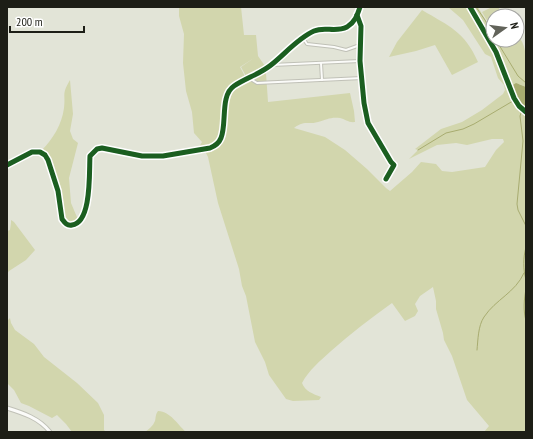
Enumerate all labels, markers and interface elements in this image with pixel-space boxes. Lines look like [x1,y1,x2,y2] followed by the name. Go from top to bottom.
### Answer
[10,8,84,34] scale bar
[485,8,525,48] north arrow
[16,14,43,29] text: 200 m
[507,21,522,30] text: N

